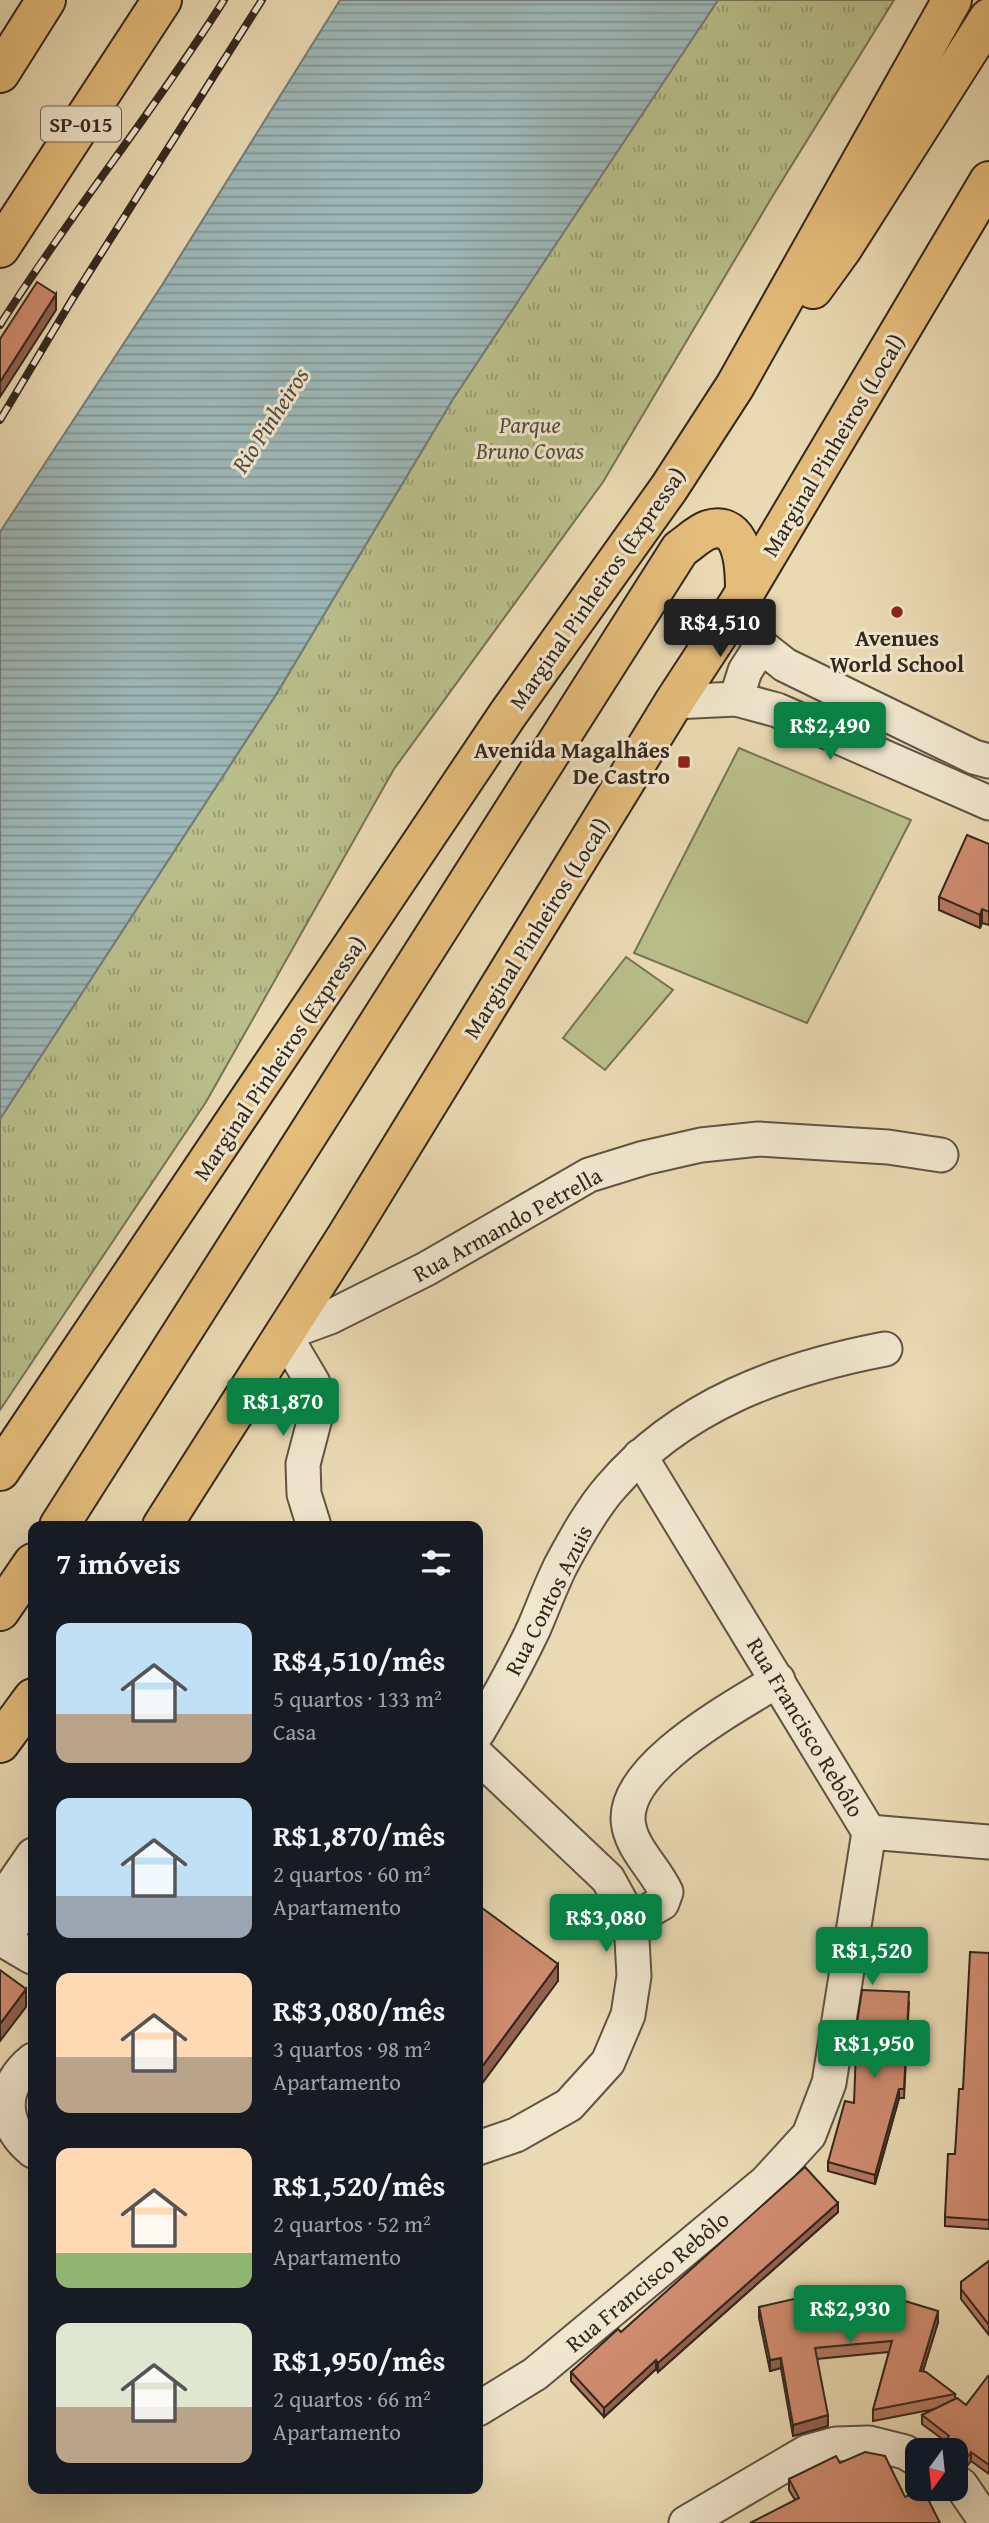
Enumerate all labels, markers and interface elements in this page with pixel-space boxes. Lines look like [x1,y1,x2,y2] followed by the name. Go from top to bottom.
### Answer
[41,106,121,142] road number: SP-015
[753,327,913,563] street label: Marginal Pinheiros (Local)
[222,360,317,481] water label: Rio Pinheiros
[475,408,585,467] park label: Parque Bruno Covas
[501,460,693,716] street label: Marginal Pinheiros (Expressa)
[655,600,785,659] pin: R$4,510
[889,604,905,620] marker: Avenues World School
[680,605,760,638] text: R$4,510
[830,621,964,680] place label: Avenues World School
[765,702,895,762] pin: R$2,490
[790,708,870,741] text: R$2,490
[474,733,670,792] place label: Avenida Magalhães De Castro
[676,754,692,770] marker: Avenida Magalhães De Castro
[455,811,617,1045] street label: Marginal Pinheiros (Local)
[185,929,373,1187] street label: Marginal Pinheiros (Expressa)
[406,1158,608,1290] street label: Rua Armando Petrella
[218,1378,348,1438] pin: R$1,870
[243,1384,323,1417] text: R$1,870
[496,1519,600,1681] street label: Rua Contos Azuis
[56,1541,181,1585] text: 7 imóveis
[417,1544,455,1582] icon: filters
[739,1631,873,1823] street label: Rua Francisco Rebôlo
[273,1638,445,1682] text: R$4,510/mês
[112,1651,196,1735] icon: home
[273,1682,442,1715] text: 5 quartos · 133 m²
[273,1715,316,1748] text: Casa
[273,1813,445,1857] text: R$1,870/mês
[112,1826,196,1910] icon: home
[273,1857,431,1890] text: 2 quartos · 60 m²
[273,1890,401,1923] text: Apartamento
[541,1895,671,1954] pin: R$3,080
[566,1900,646,1933] text: R$3,080
[807,1927,937,1987] pin: R$1,520
[832,1933,912,1966] text: R$1,520
[273,1988,445,2032] text: R$3,080/mês
[112,2001,196,2085] icon: home
[809,2021,939,2080] pin: R$1,950
[834,2026,914,2059] text: R$1,950
[273,2032,431,2065] text: 3 quartos · 98 m²
[273,2065,401,2098] text: Apartamento
[273,2163,445,2207] text: R$1,520/mês
[112,2176,196,2260] icon: home
[558,2203,736,2359] street label: Rua Francisco Rebôlo
[273,2207,431,2240] text: 2 quartos · 52 m²
[273,2240,401,2273] text: Apartamento
[785,2286,915,2345] pin: R$2,930
[810,2291,890,2324] text: R$2,930
[273,2338,445,2382] text: R$1,950/mês
[112,2351,196,2435] icon: home
[273,2382,431,2415] text: 2 quartos · 66 m²
[273,2415,401,2448] text: Apartamento
[905,2438,968,2501] north arrow
[905,2438,968,2501] map controls

